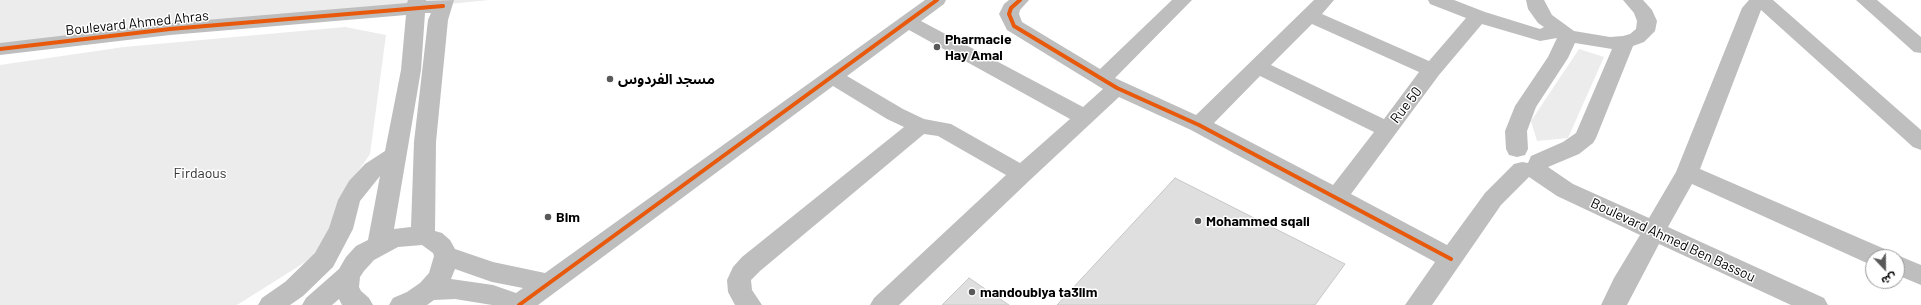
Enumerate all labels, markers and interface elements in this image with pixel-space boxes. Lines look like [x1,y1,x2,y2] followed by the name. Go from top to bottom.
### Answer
[65,7,209,39] street label: Boulevard Ahmed Ahras
[945,31,1012,64] place label: Pharmacie Hay Amal
[932,42,942,52] marker: Pharmacie Hay Amal
[618,71,715,87] place label: مسجد الفردوس
[605,74,615,84] marker: مسجد الفردوس
[1387,84,1425,126] street label: Rue 50
[173,165,227,181] park label: Firdaous
[1588,194,1758,286] street label: Boulevard Ahmed Ben Bassou
[556,209,580,225] place label: Bim
[543,212,553,222] marker: Bim
[1206,213,1310,229] place label: Mohammed sqali
[1193,216,1203,226] marker: Mohammed sqali
[1865,249,1905,289] north arrow
[1880,271,1899,289] text: ش
[980,284,1097,300] place label: mandoubiya ta3lim
[967,287,977,297] marker: mandoubiya ta3lim

